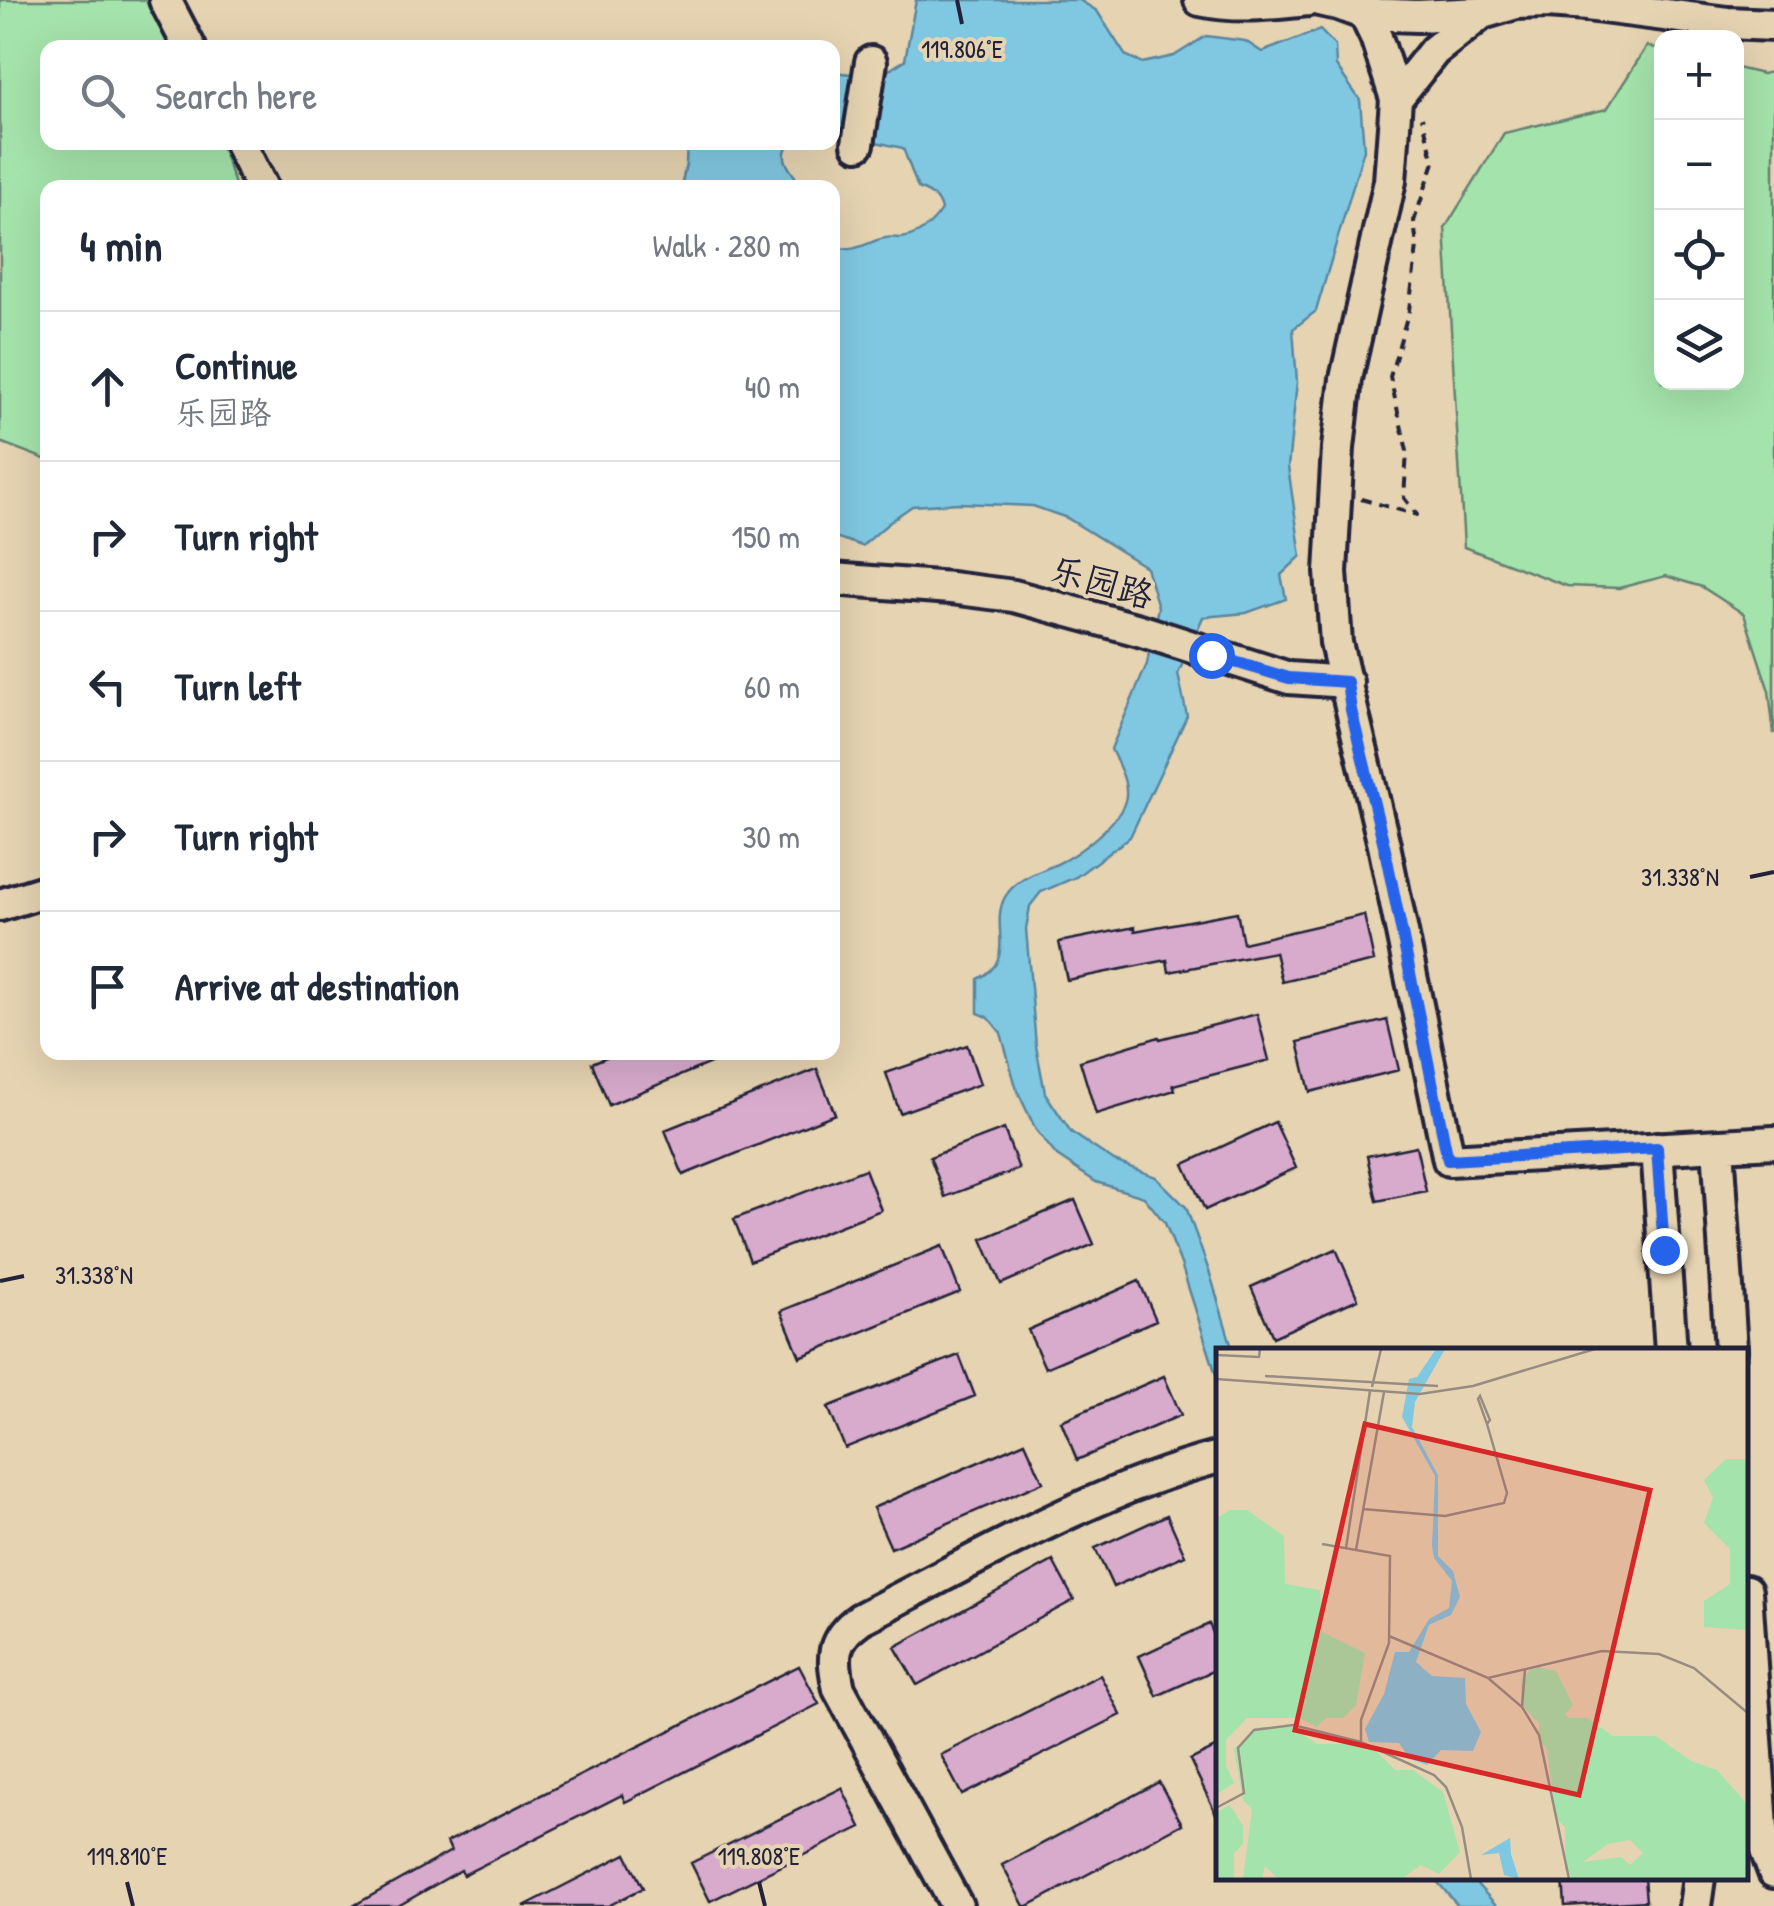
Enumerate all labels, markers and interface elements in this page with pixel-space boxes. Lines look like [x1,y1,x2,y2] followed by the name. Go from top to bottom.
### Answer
[1654,30,1744,390] map controls
[1654,30,1744,120] button: +
[921,32,1003,66] text: 119.806°E
[40,40,840,150] search box
[75,68,130,123] icon: search
[155,69,317,121] text: Search here
[1654,120,1744,210] button: −
[1654,210,1744,300] button: locate
[80,217,162,274] text: 4 min
[653,224,800,267] text: Walk · 280 m
[1654,300,1744,390] button: layers
[175,339,297,391] text: Continue
[80,359,135,414] icon: ahead
[745,365,800,408] text: 40 m
[175,391,271,434] text: 乐园路
[80,509,135,564] icon: right
[175,510,318,562] text: Turn right
[731,515,800,558] text: 150 m
[1045,545,1159,619] street label: 乐园路
[1189,633,1235,679] route start
[80,659,135,714] icon: left
[175,660,300,712] text: Turn left
[744,665,800,708] text: 60 m
[80,809,135,864] icon: right
[175,810,318,862] text: Turn right
[742,815,800,858] text: 30 m
[1641,860,1719,894] text: 31.338°N
[80,959,135,1014] icon: arrive
[175,960,459,1012] text: Arrive at destination
[1642,1228,1688,1274] route end
[55,1258,133,1292] text: 31.338°N
[1216,1348,1749,1881] inset map
[87,1839,167,1873] text: 119.810°E
[718,1839,800,1873] text: 119.808°E

